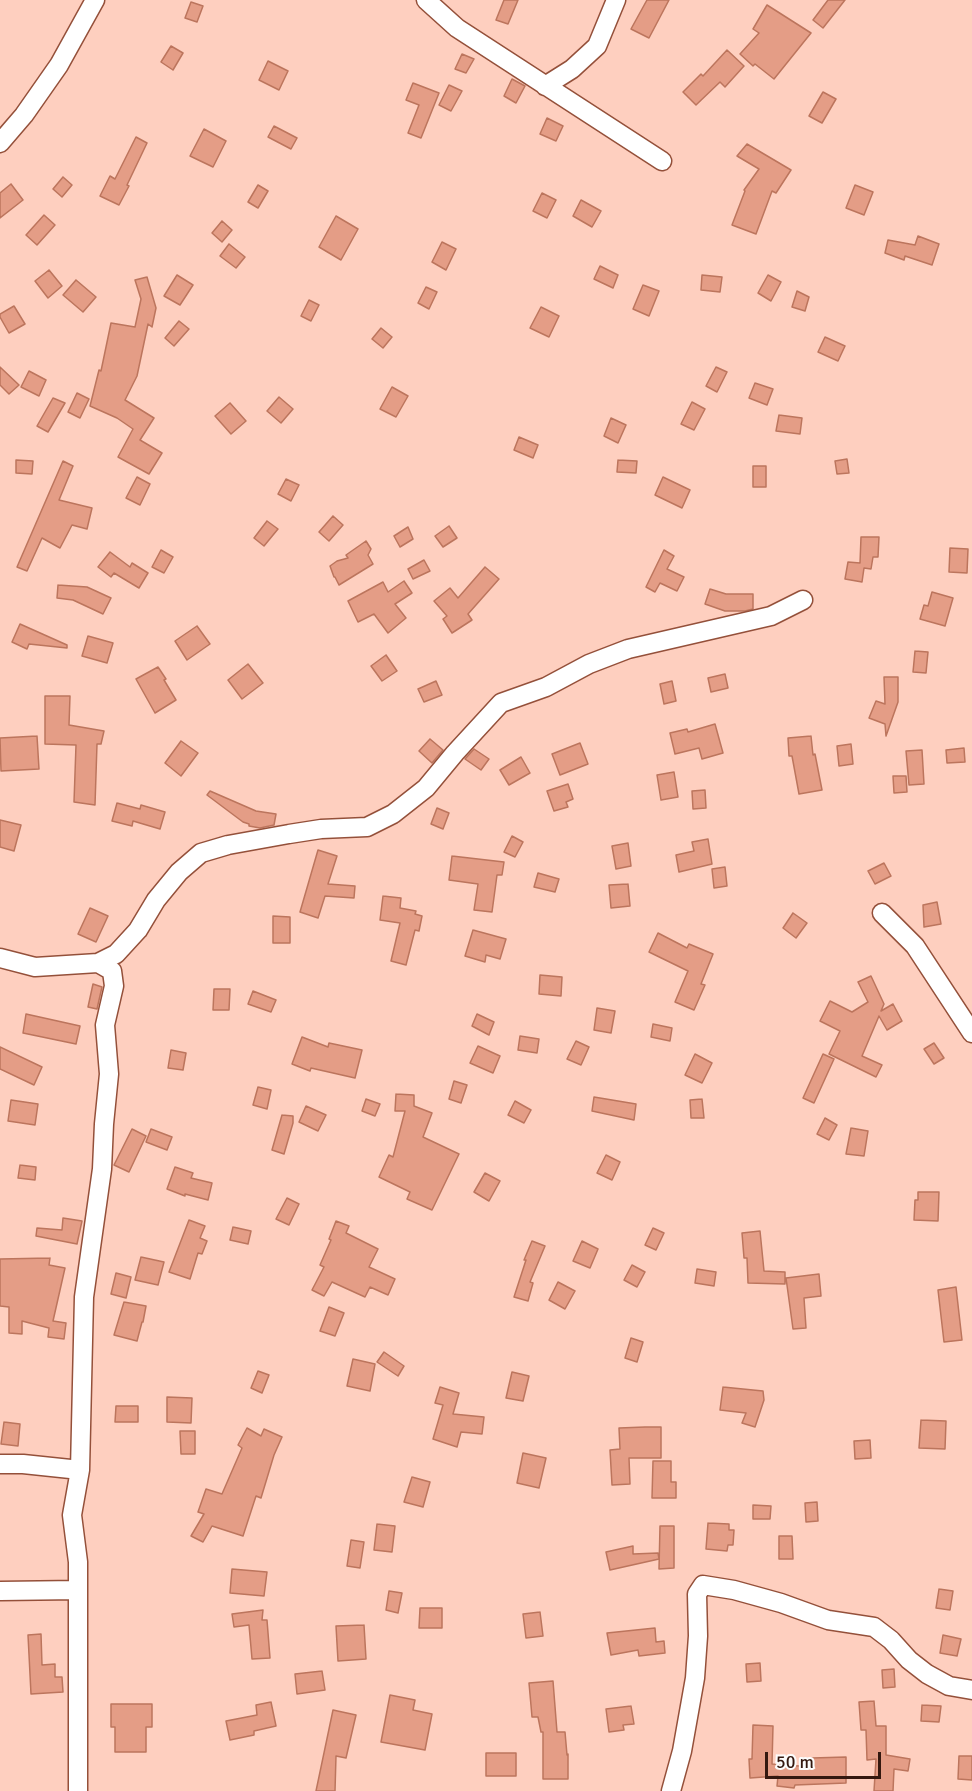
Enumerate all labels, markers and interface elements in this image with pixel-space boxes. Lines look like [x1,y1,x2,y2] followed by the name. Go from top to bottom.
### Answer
[768,1740,884,1778] scale bar
[776,1751,814,1773] text: 50 m

